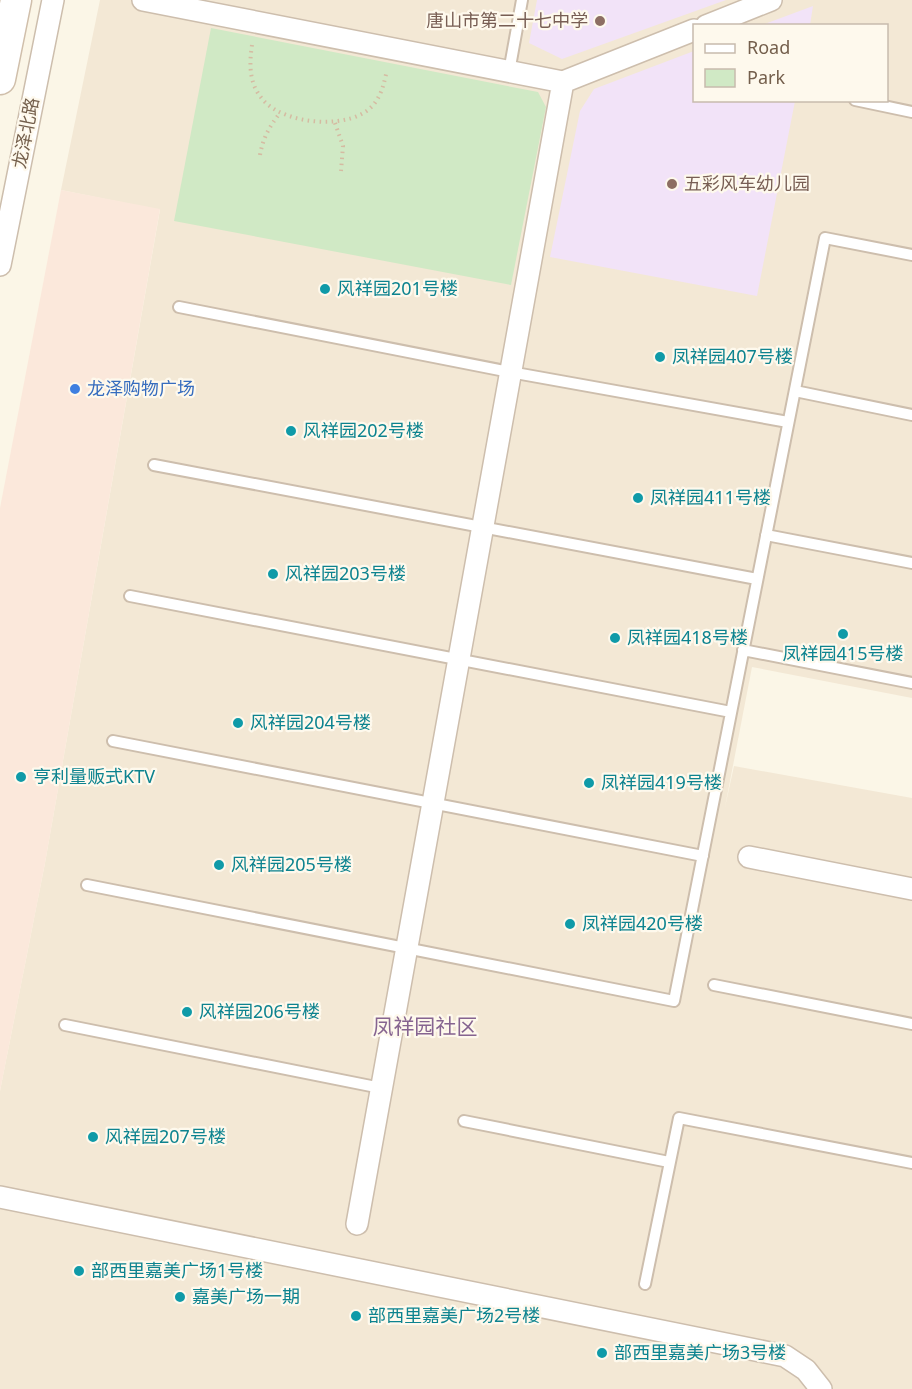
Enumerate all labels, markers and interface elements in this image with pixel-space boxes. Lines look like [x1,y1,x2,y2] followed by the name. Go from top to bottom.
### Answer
[426,8,588,32] place label: 唐山市第二十七中学
[593,14,607,28] marker: 唐山市第二十七中学
[693,24,888,102] legend
[747,35,790,59] text: Road
[747,65,785,89] text: Park
[6,95,44,170] street label: 龙泽北路
[684,171,810,195] place label: 五彩风车幼儿园
[665,177,679,191] marker: 五彩风车幼儿园
[337,276,458,300] place label: 风祥园201号楼
[318,282,332,296] marker: 风祥园201号楼
[672,344,793,368] place label: 凤祥园407号楼
[653,350,667,364] marker: 凤祥园407号楼
[87,376,195,400] place label: 龙泽购物广场
[68,382,82,396] marker: 龙泽购物广场
[303,418,424,442] place label: 风祥园202号楼
[284,424,298,438] marker: 风祥园202号楼
[650,485,771,509] place label: 凤祥园411号楼
[631,491,645,505] marker: 凤祥园411号楼
[285,561,406,585] place label: 风祥园203号楼
[266,567,280,581] marker: 风祥园203号楼
[627,625,748,649] place label: 凤祥园418号楼
[836,627,850,641] marker: 凤祥园415号楼
[608,631,622,645] marker: 凤祥园418号楼
[783,641,903,665] place label: 凤祥园415号楼
[250,710,371,734] place label: 风祥园204号楼
[231,716,245,730] marker: 风祥园204号楼
[33,764,155,788] place label: 亨利量贩式KTV
[14,770,28,784] marker: 亨利量贩式KTV
[601,770,722,794] place label: 凤祥园419号楼
[582,776,596,790] marker: 凤祥园419号楼
[231,852,352,876] place label: 风祥园205号楼
[212,858,226,872] marker: 风祥园205号楼
[582,911,703,935] place label: 凤祥园420号楼
[563,917,577,931] marker: 凤祥园420号楼
[199,999,320,1023] place label: 风祥园206号楼
[180,1005,194,1019] marker: 风祥园206号楼
[373,1012,478,1040] district label: 凤祥园社区
[105,1124,226,1148] place label: 风祥园207号楼
[86,1130,100,1144] marker: 风祥园207号楼
[91,1258,263,1282] place label: 部西里嘉美广场1号楼
[72,1264,86,1278] marker: 部西里嘉美广场1号楼
[192,1284,300,1308] place label: 嘉美广场一期
[173,1290,187,1304] marker: 嘉美广场一期
[368,1303,540,1327] place label: 部西里嘉美广场2号楼
[349,1309,363,1323] marker: 部西里嘉美广场2号楼
[614,1340,786,1364] place label: 部西里嘉美广场3号楼
[595,1346,609,1360] marker: 部西里嘉美广场3号楼

